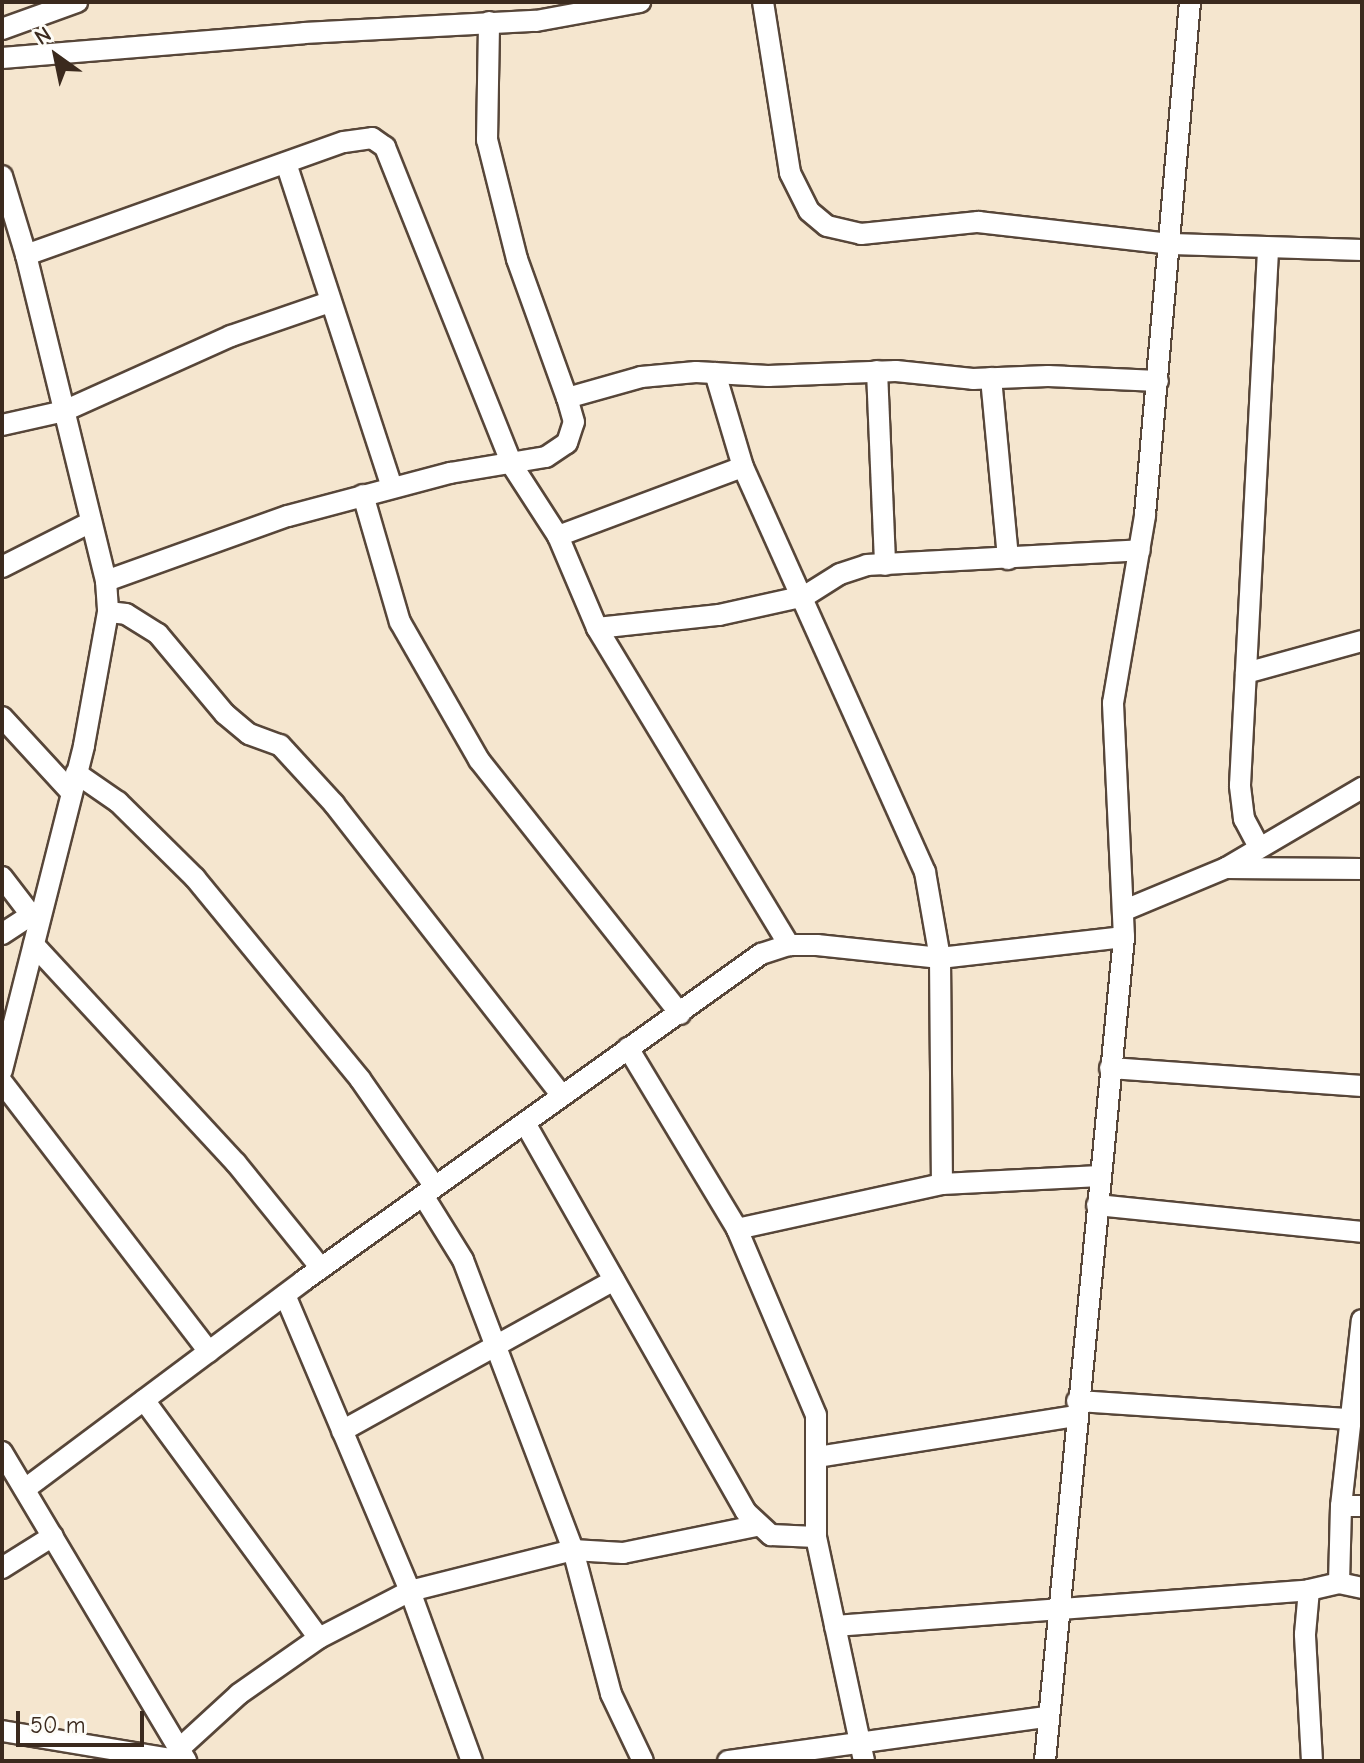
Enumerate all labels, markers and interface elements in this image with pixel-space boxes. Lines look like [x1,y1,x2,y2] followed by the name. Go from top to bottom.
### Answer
[16,16,96,96] north arrow
[30,21,56,51] text: N
[20,1695,148,1745] scale bar
[30,1711,86,1739] text: 50 m

